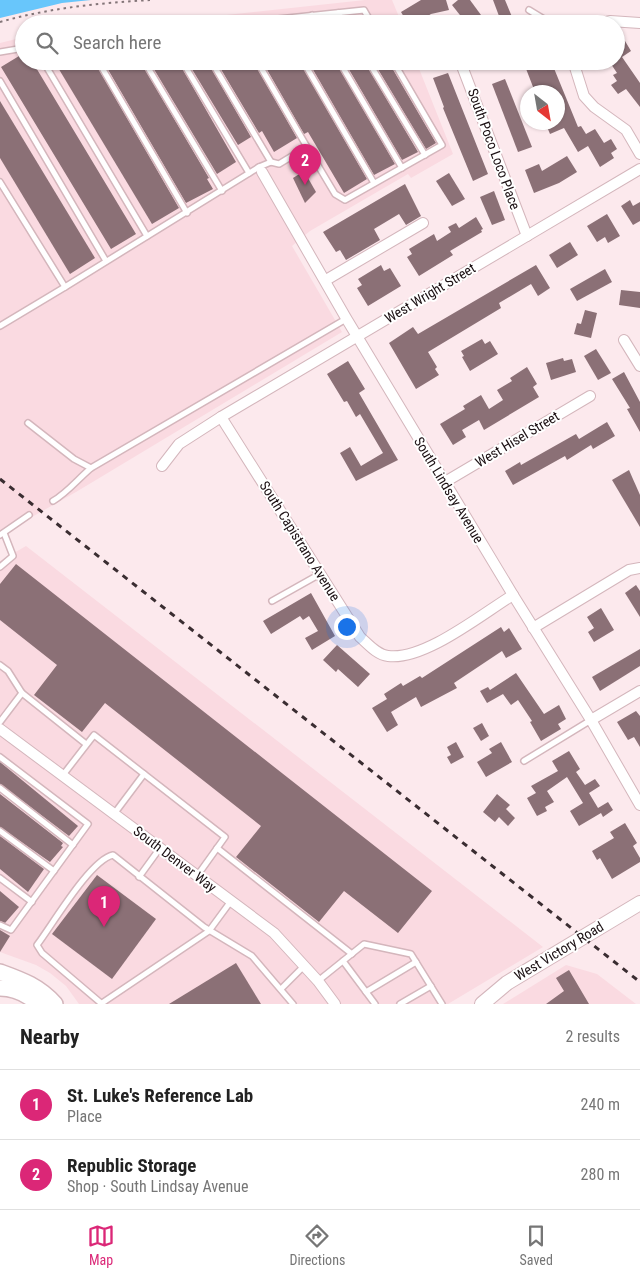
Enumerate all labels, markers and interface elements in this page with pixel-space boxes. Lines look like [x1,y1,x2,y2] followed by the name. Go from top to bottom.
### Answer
[15,15,625,70] search box
[33,29,61,57] icon: search
[73,31,161,54] text: Search here
[520,85,565,130] north arrow
[465,86,523,212] street label: South Poco Loco Place
[289,144,321,185] pin: 2
[382,260,478,326] street label: West Wright Street
[472,408,562,470] street label: West Hisel Street
[411,434,487,546] street label: South Lindsay Avenue
[257,478,344,604] street label: South Capistrano Avenue
[334,614,360,640] your location
[131,823,220,895] street label: South Denver Way
[88,886,120,927] pin: 1
[512,918,606,984] street label: West Victory Road
[20,1025,79,1049] text: Nearby
[565,1027,620,1046] text: 2 results
[67,1084,253,1107] text: St. Luke's Reference Lab
[32,1095,40,1114] text: 1
[581,1095,620,1114] text: 240 m
[67,1107,102,1126] text: Place
[67,1154,196,1177] text: Republic Storage
[32,1165,40,1184] text: 2
[581,1165,620,1184] text: 280 m
[67,1177,249,1196] text: Shop · South Lindsay Avenue
[87,1222,115,1268] tab: Map
[289,1222,345,1268] tab: Directions
[520,1222,553,1268] tab: Saved

